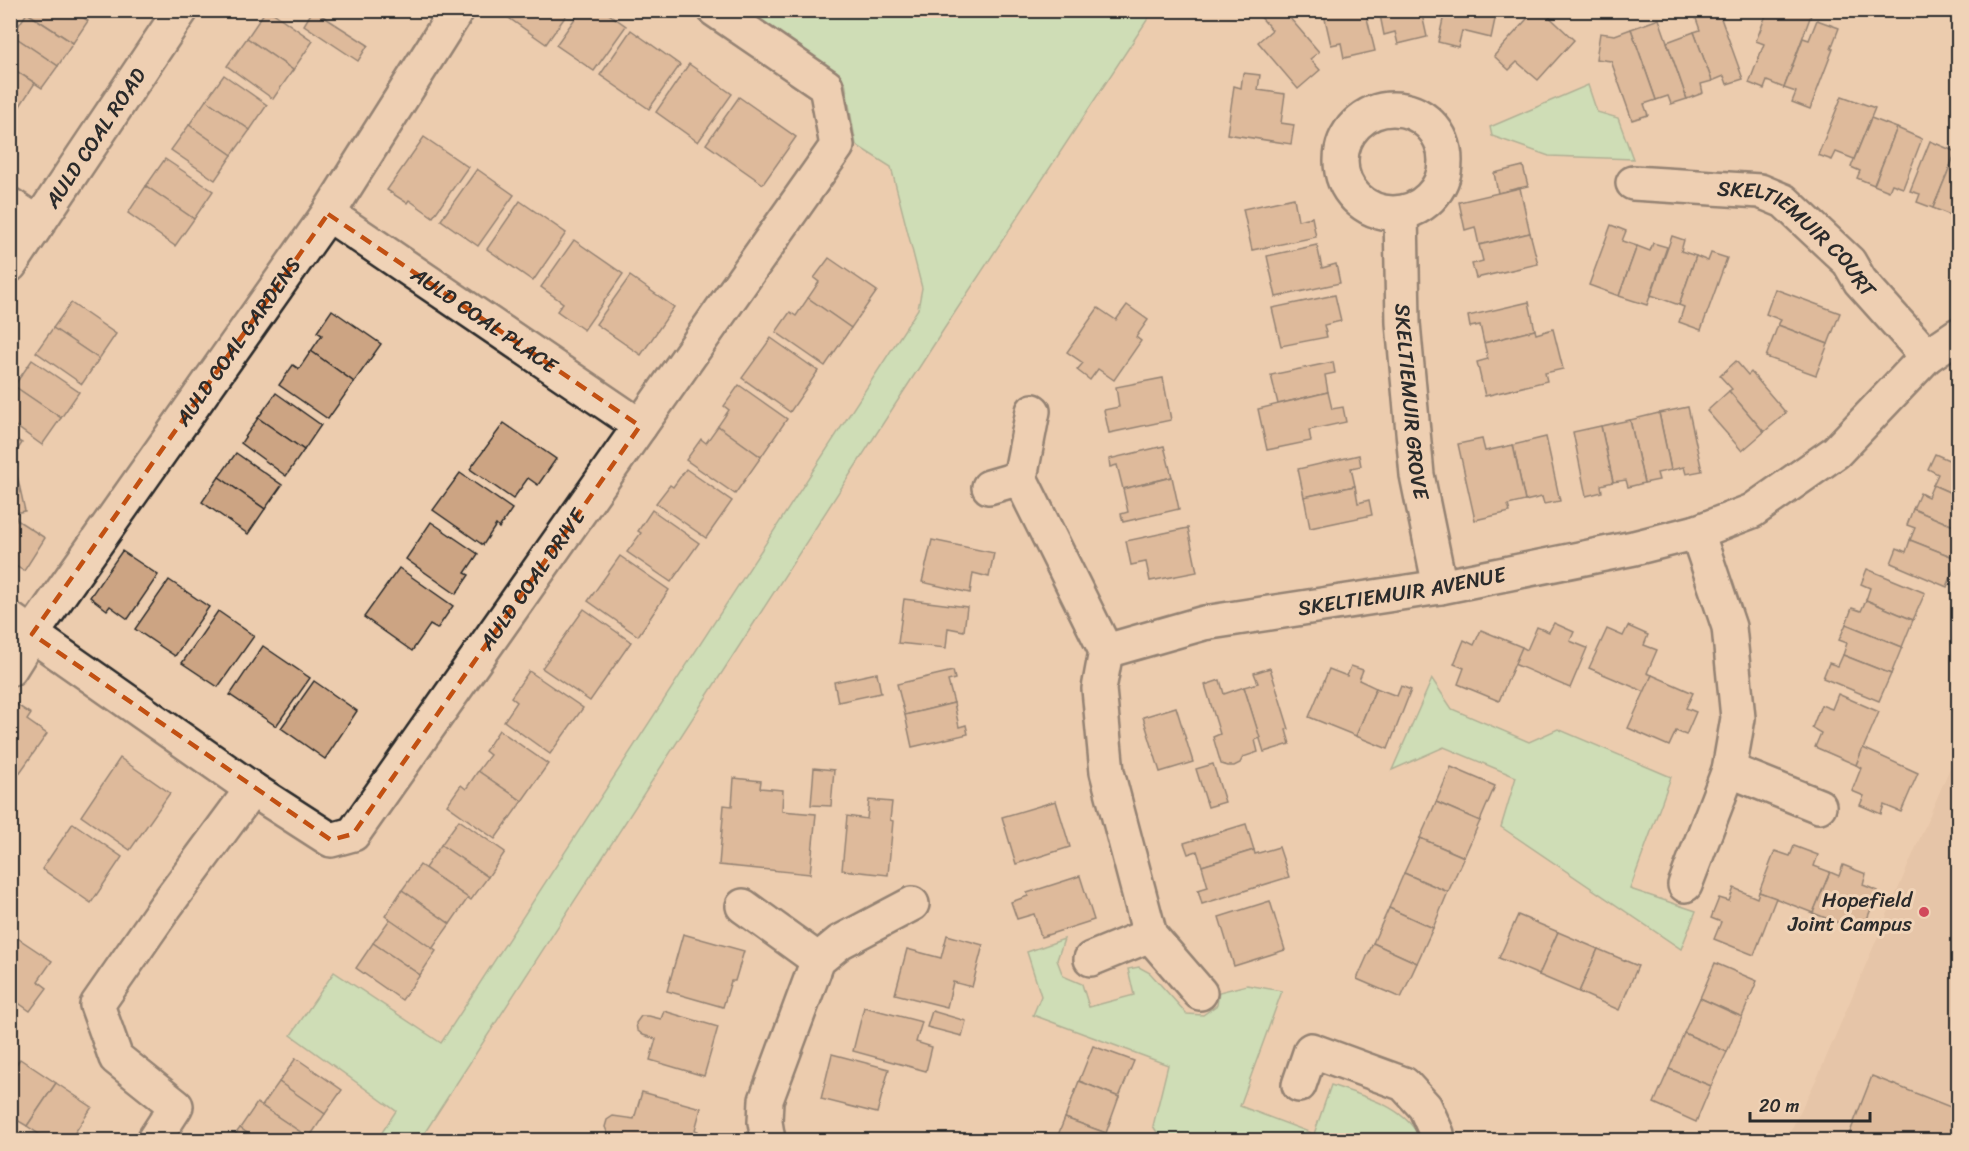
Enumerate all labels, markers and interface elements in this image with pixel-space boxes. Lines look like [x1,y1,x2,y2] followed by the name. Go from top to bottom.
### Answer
[33,59,157,217] street label: AULD COAL ROAD
[1716,169,1887,308] street label: SKELTIEMUIR COURT
[164,249,311,435] street label: AULD COAL GARDENS
[402,256,567,385] street label: AULD COAL PLACE
[1383,303,1441,505] street label: SKELTIEMUIR GROVE
[468,499,596,659] street label: AULD COAL DRIVE
[1295,555,1510,627] street label: SKELTIEMUIR AVENUE
[1787,881,1914,943] place label: Hopefield Joint Campus
[1917,905,1931,919] marker: Hopefield Joint Campus
[1750,1085,1870,1123] scale bar
[1759,1090,1799,1122] text: 20 m

